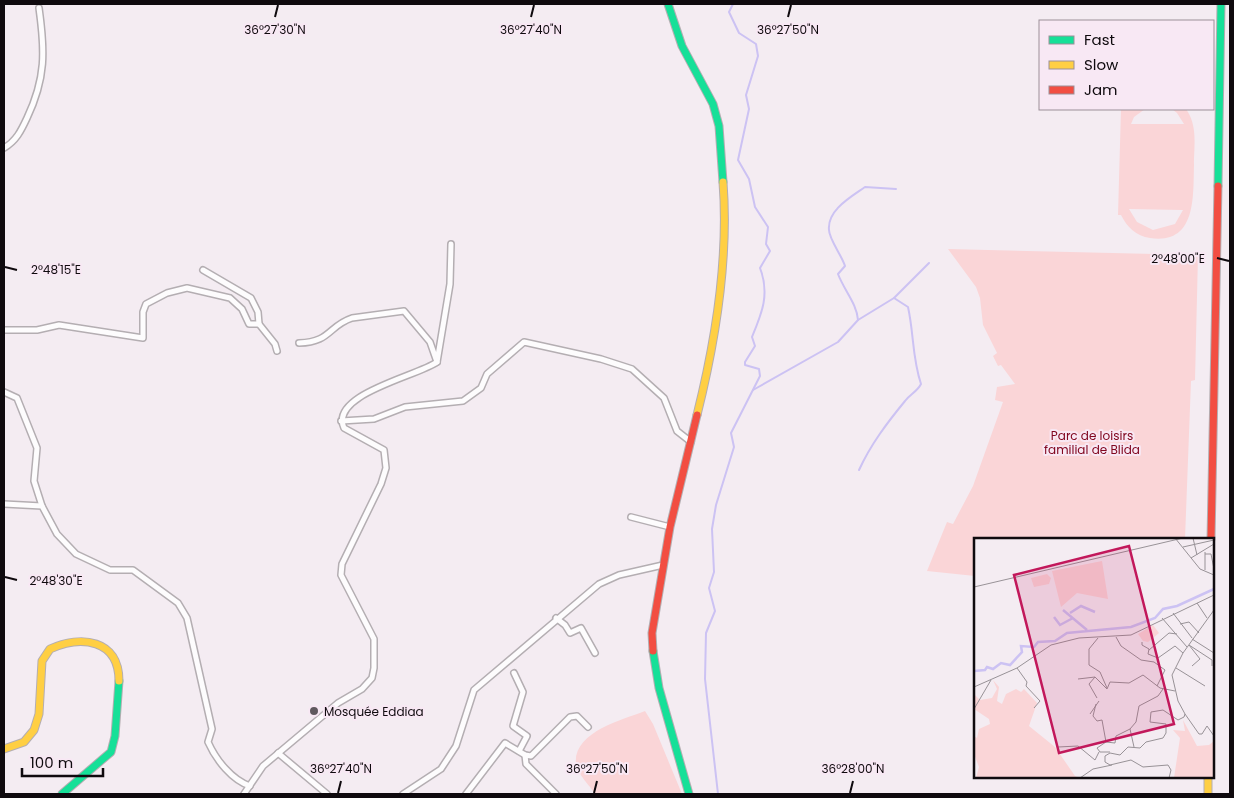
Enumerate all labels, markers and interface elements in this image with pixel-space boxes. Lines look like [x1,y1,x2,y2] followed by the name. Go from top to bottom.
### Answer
[1039,20,1214,110] legend
[244,21,306,38] text: 36°27'30"N
[500,21,562,38] text: 36°27'40"N
[757,21,819,38] text: 36°27'50"N
[1084,29,1115,50] text: Fast
[1084,54,1119,75] text: Slow
[1084,79,1118,100] text: Jam
[1151,250,1205,267] text: 2°48'00"E
[31,261,81,278] text: 2°48'15"E
[1044,427,1140,458] park label: Parc de loisirs familial de Blida
[974,538,1214,778] inset map
[29,572,83,589] text: 2°48'30"E
[324,703,424,720] place label: Mosquée Eddiaa
[308,705,320,717] marker: Mosquée Eddiaa
[22,746,104,778] scale bar
[30,752,73,773] text: 100 m
[310,760,372,777] text: 36°27'40"N
[566,760,628,777] text: 36°27'50"N
[821,760,885,777] text: 36°28'00"N

